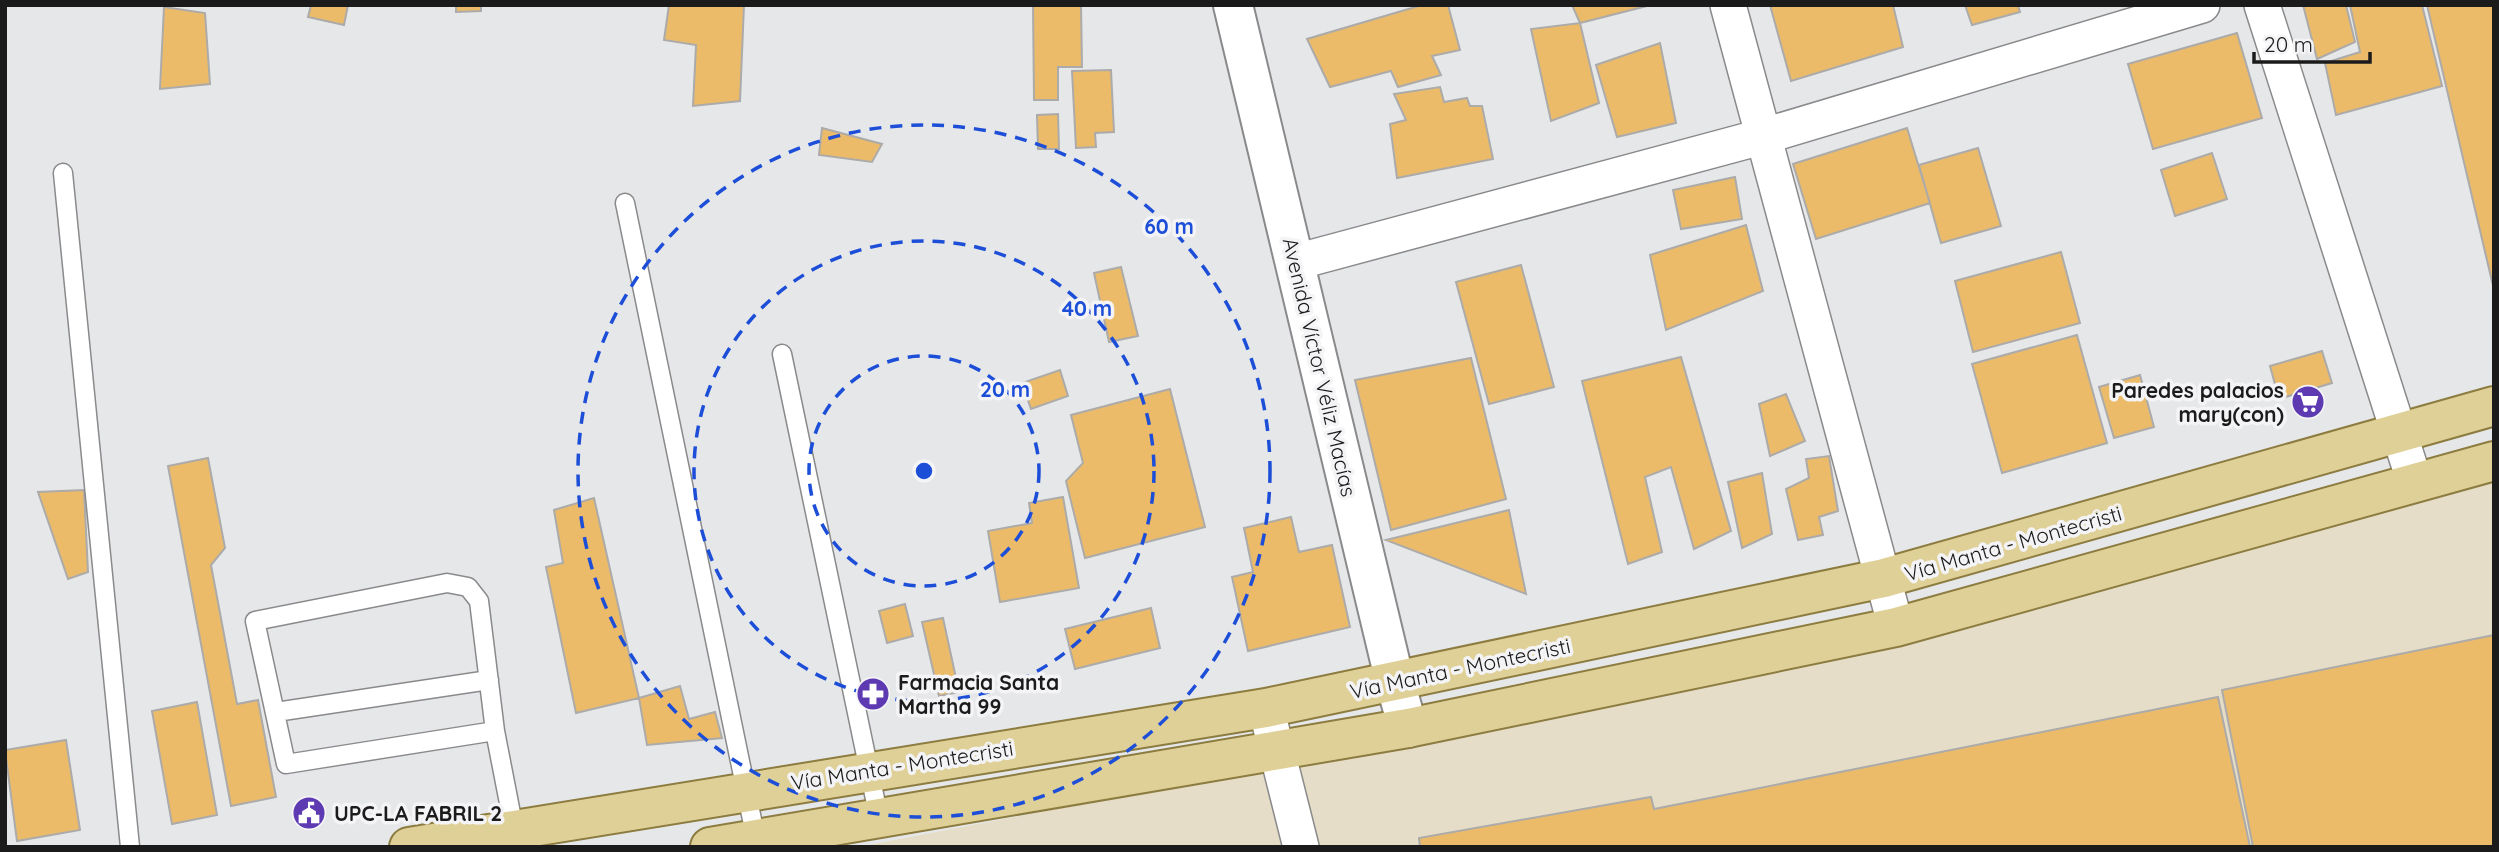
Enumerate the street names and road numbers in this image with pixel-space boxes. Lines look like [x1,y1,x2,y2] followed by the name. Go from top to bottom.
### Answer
[1278,235,1362,499] street label: Avenida Víctor Véliz Macías
[1901,500,2125,586] street label: Vía Manta - Montecristi
[1347,632,1573,704] street label: Vía Manta - Montecristi
[789,735,1015,795] street label: Vía Manta - Montecristi

